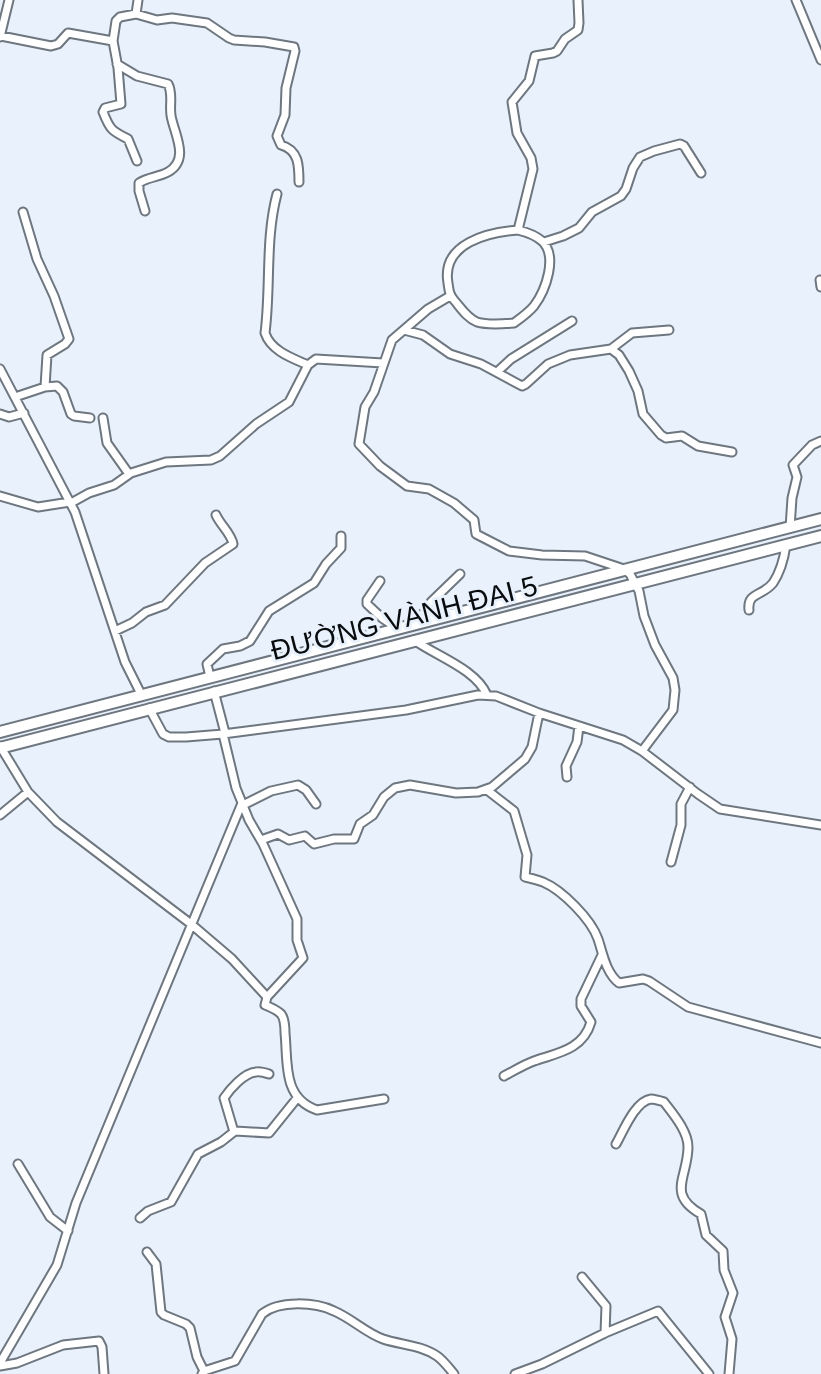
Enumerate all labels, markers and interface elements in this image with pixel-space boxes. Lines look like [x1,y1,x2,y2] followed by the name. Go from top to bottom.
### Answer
[268,570,540,666] street label: ĐƯỜNG VÀNH ĐAI 5

